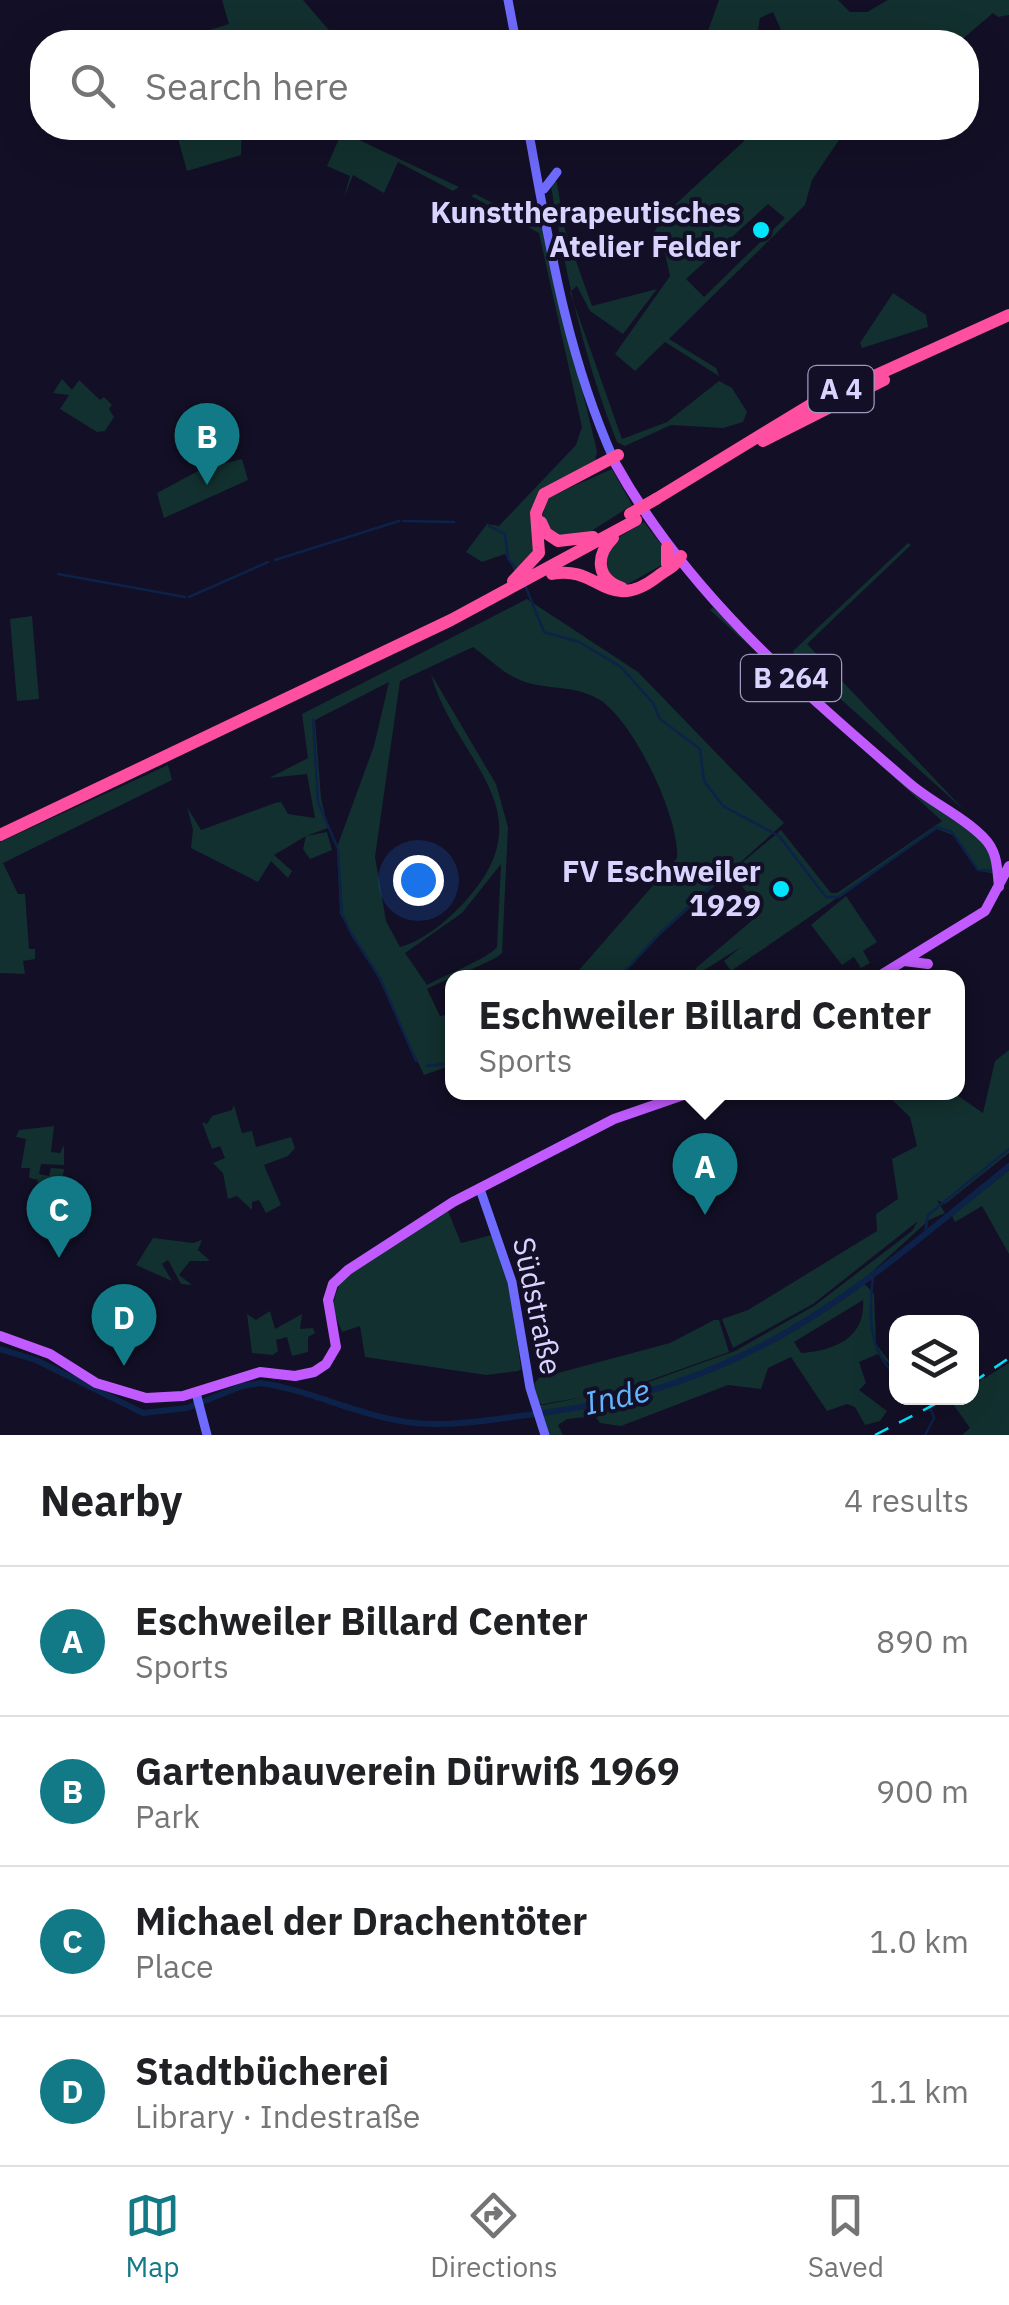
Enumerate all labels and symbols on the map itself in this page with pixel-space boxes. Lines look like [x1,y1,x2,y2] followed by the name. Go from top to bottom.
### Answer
[430,192,741,265] place label: Kunsttherapeutisches Atelier Felder
[750,219,772,241] marker: Kunsttherapeutisches Atelier Felder
[808,366,874,412] road number: A 4
[174,402,240,485] pin: B
[741,655,841,701] road number: B 264
[562,851,761,924] place label: FV Eschweiler 1929
[393,855,444,906] your location
[770,878,792,900] marker: FV Eschweiler 1929
[672,1132,738,1215] pin: A
[27,1176,92,1258] pin: C
[505,1233,572,1378] street label: Südstraße
[92,1284,156,1366] pin: D
[580,1368,653,1424] water label: Inde

